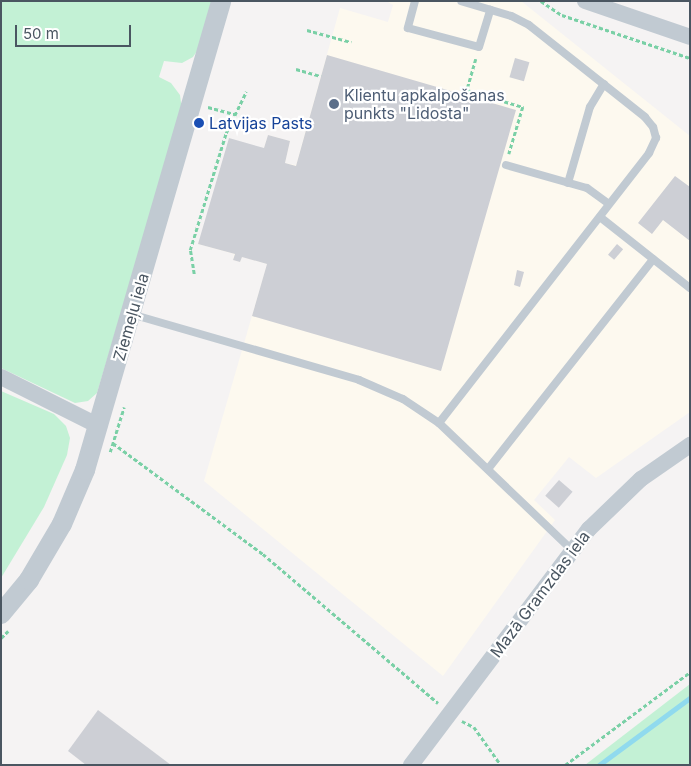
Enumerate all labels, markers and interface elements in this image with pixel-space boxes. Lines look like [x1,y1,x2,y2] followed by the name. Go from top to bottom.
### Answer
[18,15,134,47] scale bar
[23,24,59,43] text: 50 m
[344,85,505,123] place label: Klientu apkalpošanas punkts "Lidosta"
[328,98,340,110] marker: Klientu apkalpošanas punkts "Lidosta"
[209,113,312,133] place label: Latvijas Pasts
[193,117,205,129] marker: Latvijas Pasts
[109,271,153,363] street label: Ziemeļu iela
[486,527,594,661] street label: Mazā Gramzdas iela

